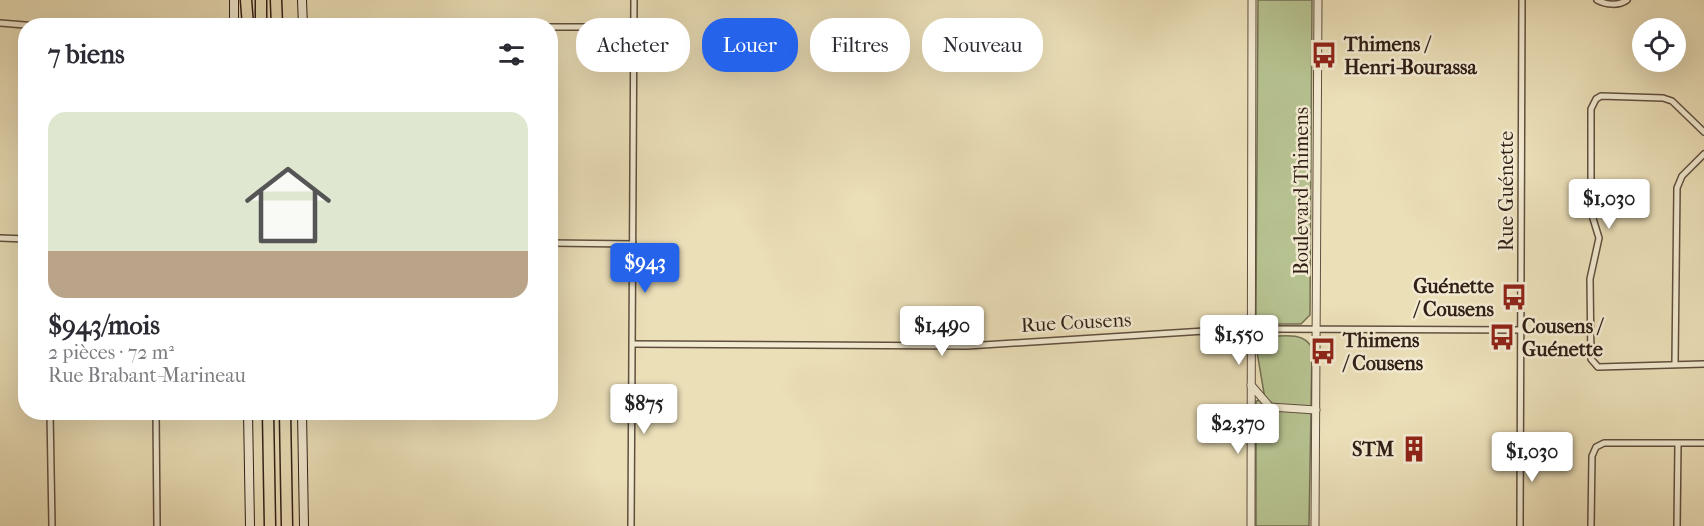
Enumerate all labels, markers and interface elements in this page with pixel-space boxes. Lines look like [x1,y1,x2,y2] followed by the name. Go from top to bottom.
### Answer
[576,18,690,72] chip: Acheter
[702,18,798,72] chip: Louer
[810,18,910,72] chip: Filtres
[922,18,1043,72] chip: Nouveau
[1632,18,1686,72] map controls
[1632,18,1686,72] button: locate
[1343,33,1477,79] place label: Thimens / Henri-Bourassa
[495,38,528,71] icon: filters
[48,39,125,70] text: 7 biens
[1309,40,1339,70] bus stop icon: Thimens / Henri-Bourassa
[1290,107,1313,275] street label: Boulevard Thimens
[1495,131,1518,251] street label: Rue Guénette
[234,151,342,259] icon: home
[1560,179,1658,230] pin: $1,030
[1583,187,1635,210] text: $1,030
[609,243,681,294] pin: $943
[624,251,666,274] text: $943
[1413,275,1495,321] place label: Guénette / Cousens
[1499,282,1529,312] bus stop icon: Guénette / Cousens
[893,306,991,357] pin: $1,490
[1020,308,1132,337] street label: Rue Cousens
[48,310,160,341] text: $943/mois
[914,314,970,337] text: $1,490
[1190,315,1288,366] pin: $1,550
[1522,315,1604,361] place label: Cousens / Guénette
[1487,322,1517,352] bus stop icon: Cousens / Guénette
[1214,323,1264,346] text: $1,550
[1342,329,1424,375] place label: Thimens / Cousens
[1308,336,1338,366] bus stop icon: Thimens / Cousens
[48,341,174,364] text: 2 pièces · 72 m²
[48,364,246,387] text: Rue Brabant-Marineau
[608,384,680,435] pin: $875
[624,392,664,415] text: $875
[1189,404,1287,455] pin: $2,370
[1211,412,1265,435] text: $2,370
[1483,432,1581,483] pin: $1,030
[1399,434,1429,464] building icon: STM
[1352,438,1395,461] place label: STM
[1506,440,1558,463] text: $1,030

